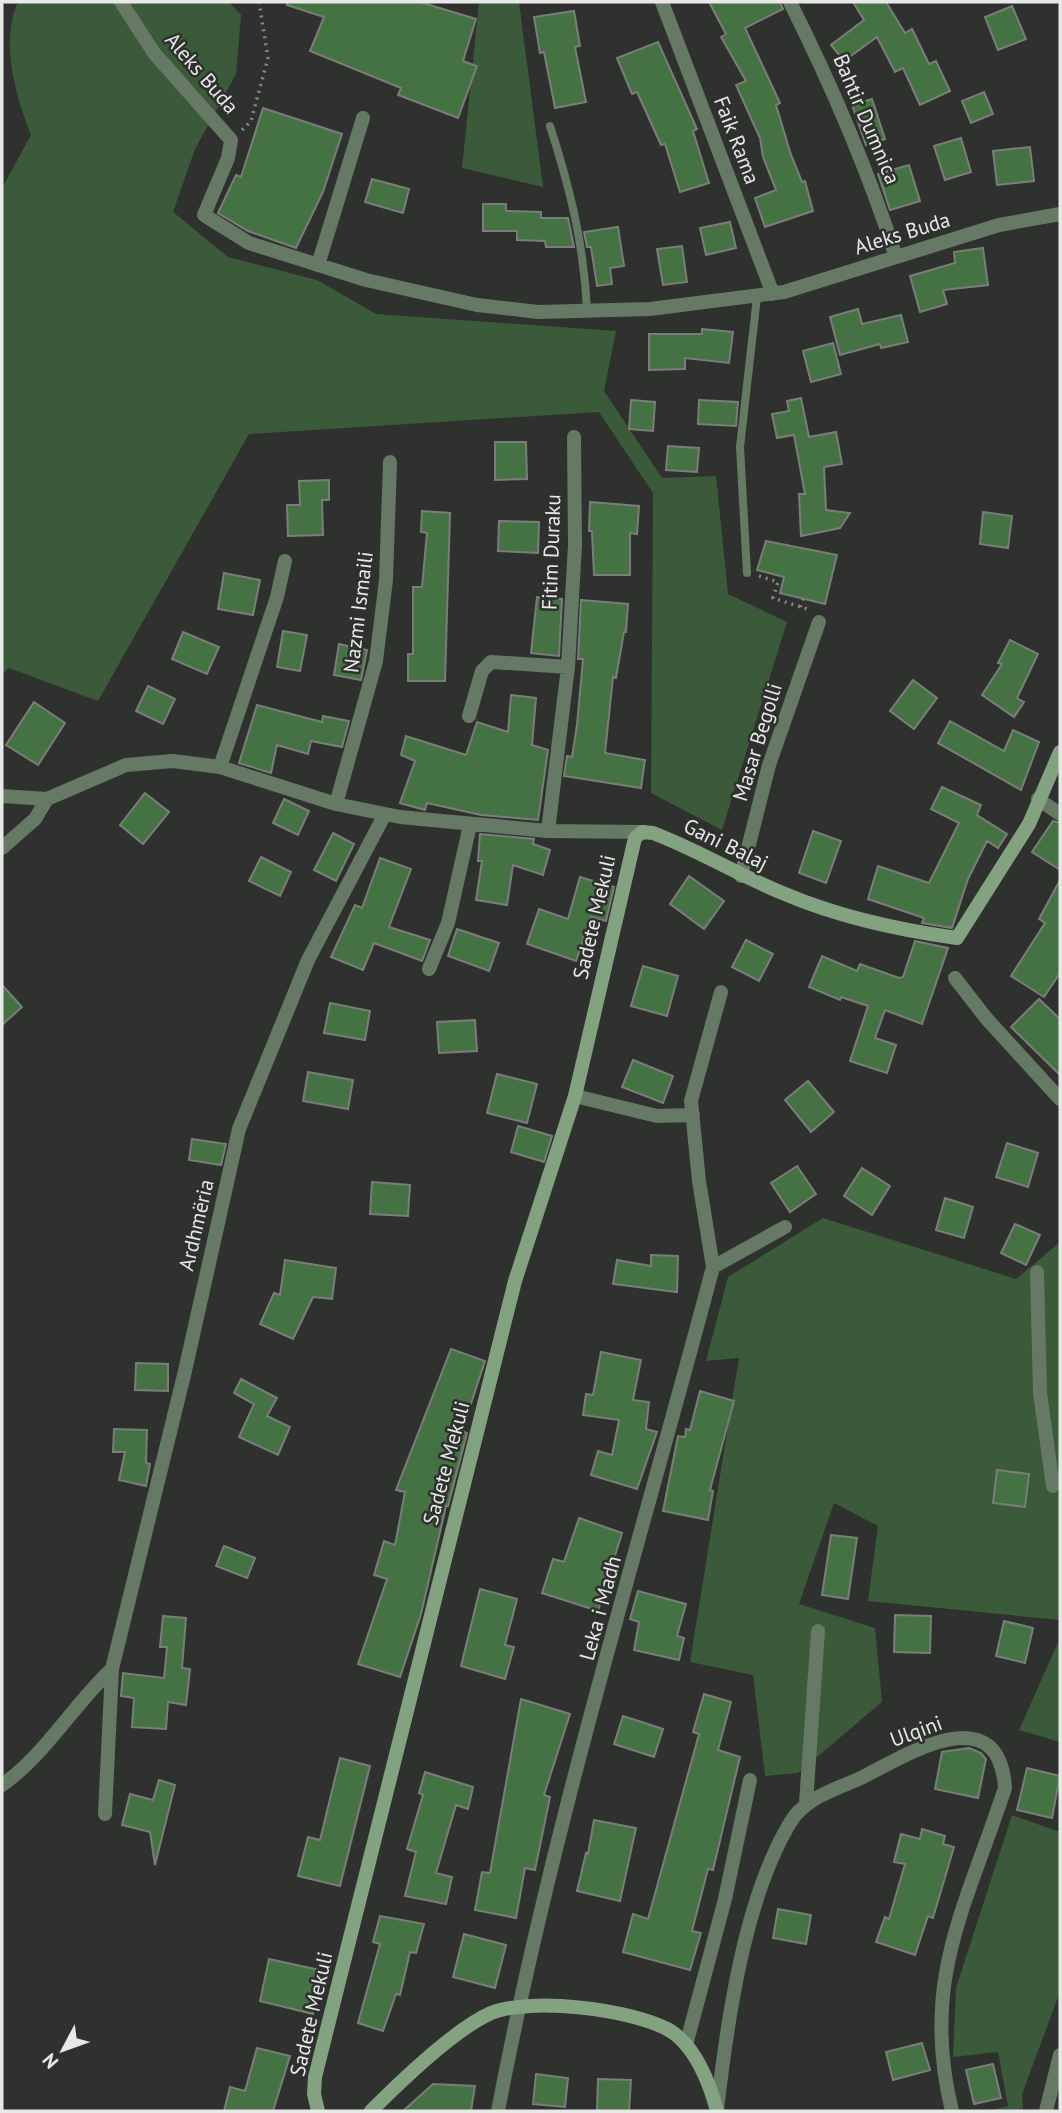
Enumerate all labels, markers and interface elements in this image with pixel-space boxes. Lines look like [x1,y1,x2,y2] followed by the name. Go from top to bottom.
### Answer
[159,27,245,119] street label: Aleks Buda
[827,50,907,188] street label: Bahtir Dumnica
[708,92,766,188] street label: Faik Rama
[851,206,953,260] street label: Aleks Buda
[535,494,567,610] street label: Fitim Duraku
[337,550,379,674] street label: Nazmi Ismaili
[726,680,788,804] street label: Masar Begolli
[679,812,773,876] street label: Gani Balaj
[567,852,621,982] street label: Sadete Mekuli
[172,1177,220,1273] street label: Ardhmëria
[417,1398,475,1528] street label: Sadete Mekuli
[573,1553,627,1663] street label: Leka i Madh
[886,1709,946,1753] street label: Ulqini
[284,1949,338,2079] street label: Sadete Mekuli
[28,2015,98,2085] north arrow
[37,2049,63,2074] text: N

